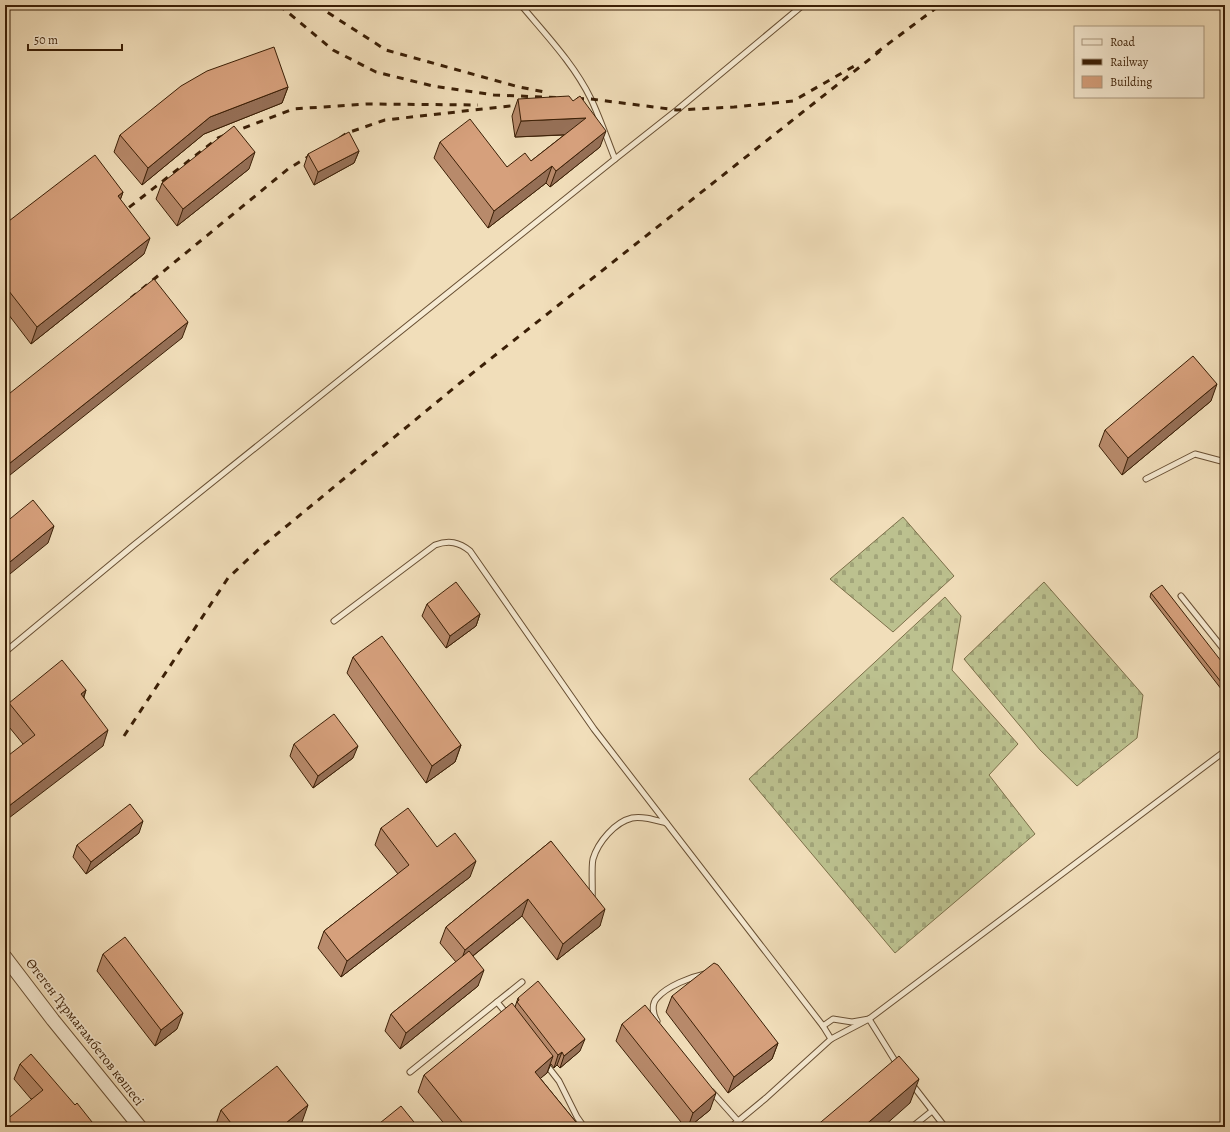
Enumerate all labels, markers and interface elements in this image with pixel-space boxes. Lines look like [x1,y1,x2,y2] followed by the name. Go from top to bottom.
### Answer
[28,26,122,52] scale bar
[1074,26,1204,98] legend
[34,32,58,48] text: 50 m
[1110,34,1136,50] text: Road
[1110,54,1149,70] text: Railway
[1110,74,1152,90] text: Building
[21,954,149,1110] street label: Өтеген Тұрмағамбетов көшесі

